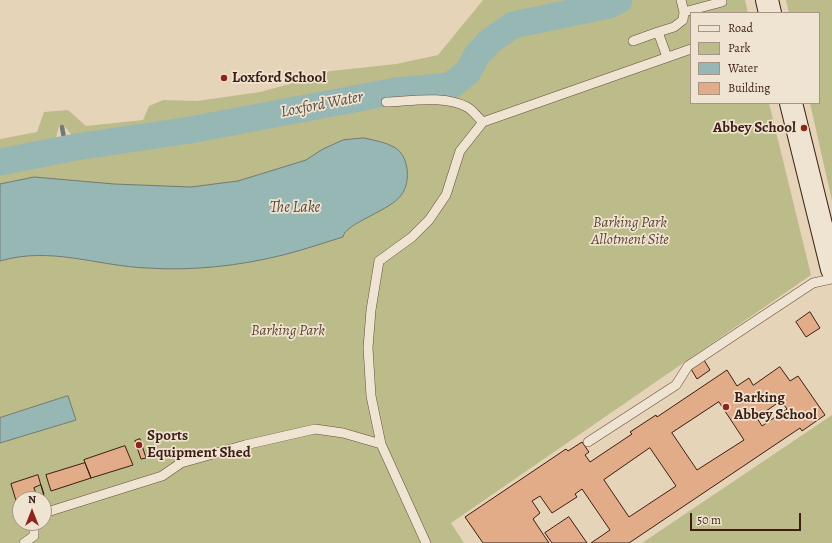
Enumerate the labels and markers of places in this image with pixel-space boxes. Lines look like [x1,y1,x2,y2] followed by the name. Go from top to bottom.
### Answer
[232,69,326,87] place label: Loxford School
[219,73,229,83] marker: Loxford School
[713,119,796,137] place label: Abbey School
[799,123,809,133] marker: Abbey School
[734,389,817,424] place label: Barking Abbey School
[721,402,731,412] marker: Barking Abbey School
[147,427,251,462] place label: Sports Equipment Shed
[134,440,144,450] marker: Sports Equipment Shed

